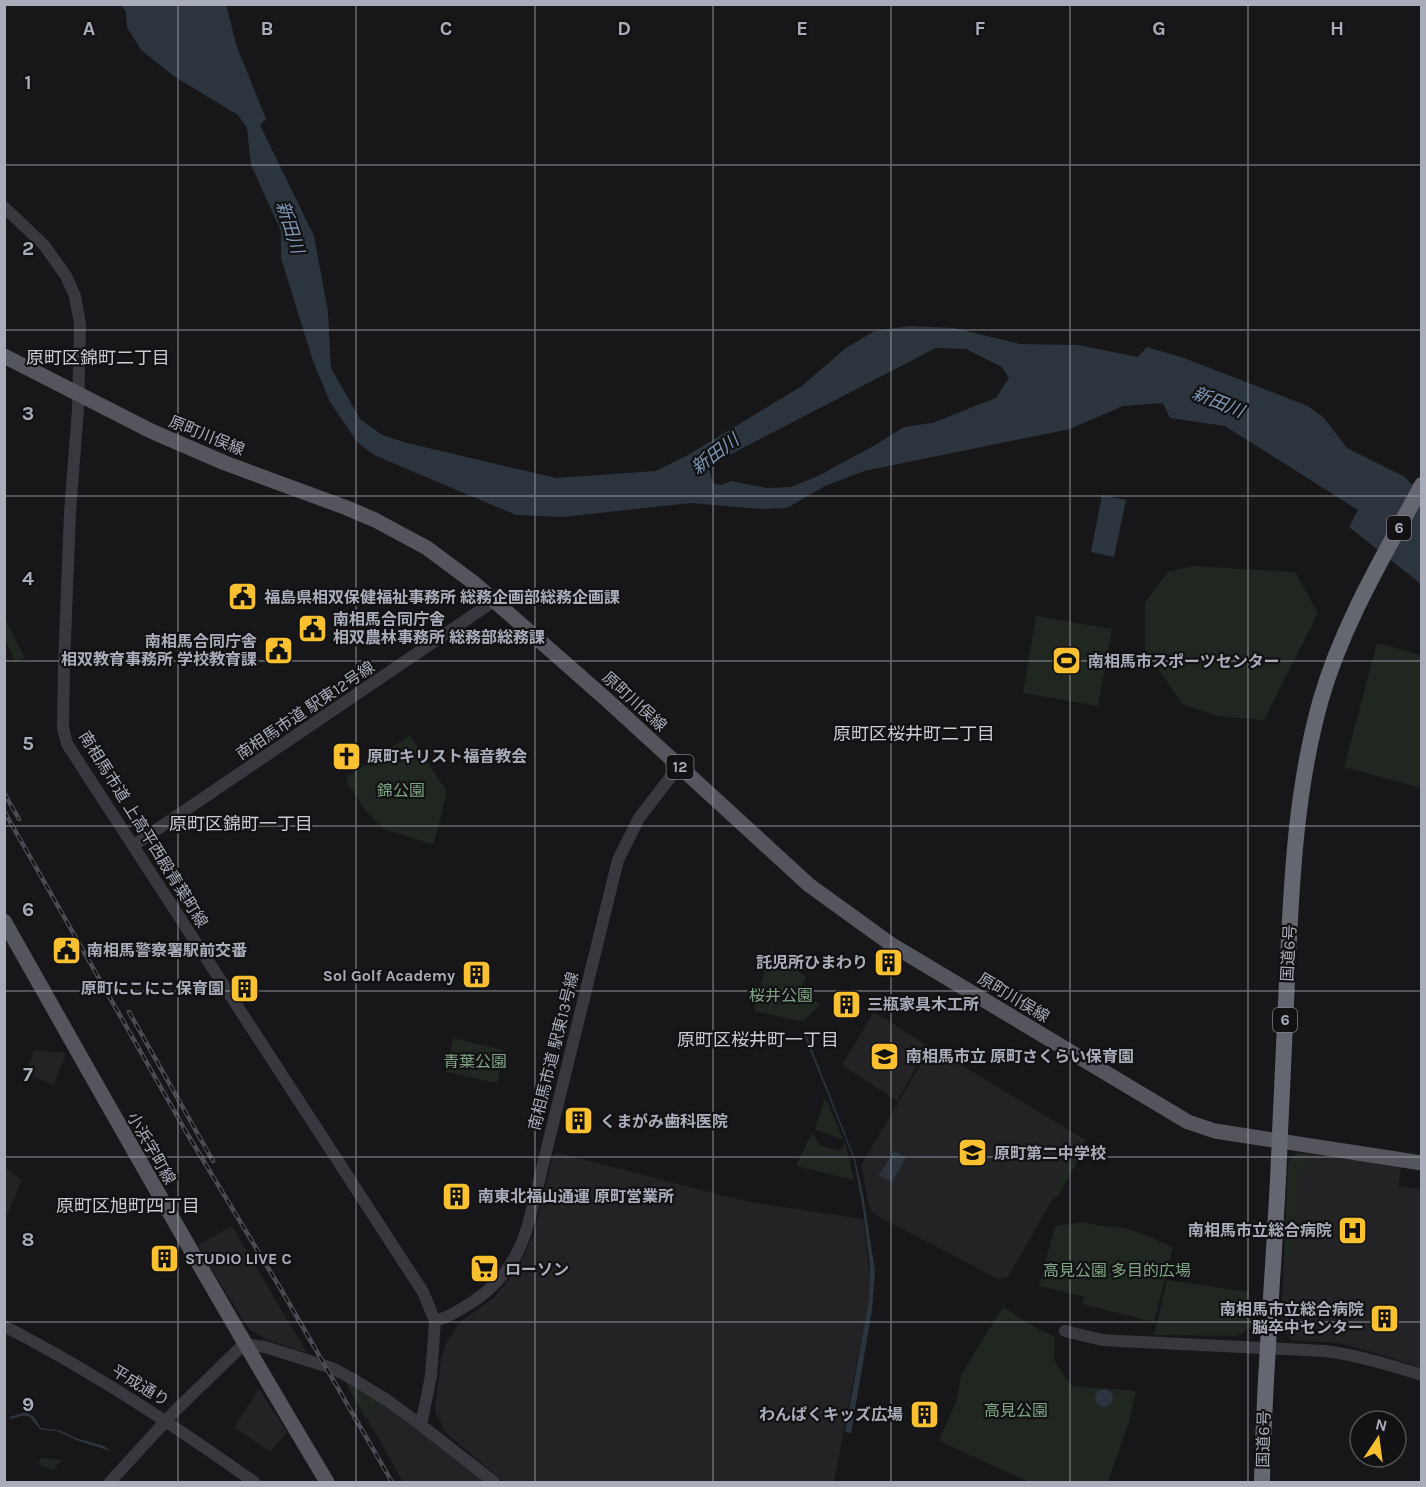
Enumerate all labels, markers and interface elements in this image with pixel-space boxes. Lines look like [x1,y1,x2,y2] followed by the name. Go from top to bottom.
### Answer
[83,17,96,40] text: A
[261,17,273,40] text: B
[440,17,452,40] text: C
[617,17,631,40] text: D
[796,17,808,40] text: E
[975,17,986,40] text: F
[1152,17,1166,40] text: G
[1330,17,1344,40] text: H
[24,71,32,94] text: 1
[271,198,309,258] water label: 新田川
[22,237,34,260] text: 2
[26,347,170,369] district label: 原町区錦町二丁目
[1189,382,1249,423] water label: 新田川
[22,402,34,425] text: 3
[166,412,247,459] street label: 原町川俣線
[687,428,745,479] water label: 新田川
[1387,516,1411,540] road number: 6
[22,567,34,590] text: 4
[227,581,259,613] public building icon: 福島県相双保健福祉事務所 総務企画部総務企画課
[264,588,620,607] place label: 福島県相双保健福祉事務所 総務企画部総務企画課
[333,610,545,647] place label: 南相馬合同庁舎 相双農林事務所 総務部総務課
[296,612,328,644] public building icon: 南相馬合同庁舎 相双農林事務所 総務部総務課
[61,632,257,669] place label: 南相馬合同庁舎 相双教育事務所 学校教育課
[262,634,294,666] public building icon: 南相馬合同庁舎 相双教育事務所 学校教育課
[1051,645,1083,677] sports icon: 南相馬市スポーツセンター
[1088,652,1280,671] place label: 南相馬市スポーツセンター
[233,657,378,764] street label: 南相馬市道 駅東12号線
[599,668,671,735] street label: 原町川俣線
[833,723,995,745] district label: 原町区桜井町二丁目
[75,728,212,931] street label: 南相馬市道 上高平西殿青葉町線
[22,732,34,755] text: 5
[330,740,362,772] church icon: 原町キリスト福音教会
[367,747,527,766] place label: 原町キリスト福音教会
[666,755,694,779] road number: 12
[377,781,425,800] park label: 錦公園
[169,813,313,835] district label: 原町区錦町一丁目
[22,898,34,921] text: 6
[1278,924,1299,982] street label: 国道6号
[50,934,82,966] public building icon: 南相馬警察署駅前交番
[87,941,247,960] place label: 南相馬警察署駅前交番
[873,946,905,978] building icon: 託児所ひまわり
[756,953,868,972] place label: 託児所ひまわり
[460,959,492,991] building icon: Sol Golf Academy
[323,966,455,985] place label: Sol Golf Academy
[975,969,1053,1026] street label: 原町川俣線
[525,970,582,1132] street label: 南相馬市道 駅東13号線
[229,972,261,1004] building icon: 原町にこにこ保育園
[81,979,224,998] place label: 原町にこにこ保育園
[749,986,813,1005] park label: 桜井公園
[830,988,862,1020] building icon: 三瓶家具木工所
[867,995,979,1014] place label: 三瓶家具木工所
[1273,1008,1297,1032] road number: 6
[677,1029,839,1051] district label: 原町区桜井町一丁目
[869,1040,901,1072] school or university icon: 南相馬市立 原町さくらい保育園
[906,1047,1134,1066] place label: 南相馬市立 原町さくらい保育園
[443,1052,507,1071] park label: 青葉公園
[23,1063,33,1086] text: 7
[563,1105,595,1137] building icon: くまがみ歯科医院
[123,1109,180,1188] street label: 小浜字町線
[600,1112,728,1131] place label: くまがみ歯科医院
[957,1137,989,1169] school or university icon: 原町第二中学校
[994,1144,1106,1163] place label: 原町第二中学校
[441,1180,473,1212] building icon: 南東北福山通運 原町営業所
[478,1187,674,1206] place label: 南東北福山通運 原町営業所
[56,1195,200,1217] district label: 原町区旭町四丁目
[1337,1214,1369,1246] hospital icon: 南相馬市立総合病院
[1188,1221,1332,1240] place label: 南相馬市立総合病院
[22,1228,34,1251] text: 8
[148,1242,180,1274] building icon: STUDIO LIVE C
[185,1249,292,1268] place label: STUDIO LIVE C
[468,1253,500,1285] supermarket icon: ローソン
[505,1260,569,1279] place label: ローソン
[1043,1261,1191,1280] park label: 高見公園 多目的広場
[1220,1300,1364,1337] place label: 南相馬市立総合病院 脳卒中センター
[1369,1302,1401,1334] building icon: 南相馬市立総合病院 脳卒中センター
[108,1361,173,1410] street label: 平成通り
[22,1393,34,1416] text: 9
[908,1398,940,1430] building icon: わんぱくキッズ広場
[984,1401,1048,1420] park label: 高見公園
[759,1405,903,1424] place label: わんぱくキッズ広場
[1348,1409,1408,1469] north arrow
[1254,1410,1273,1468] street label: 国道6号
[1374,1414,1389,1435] text: N

